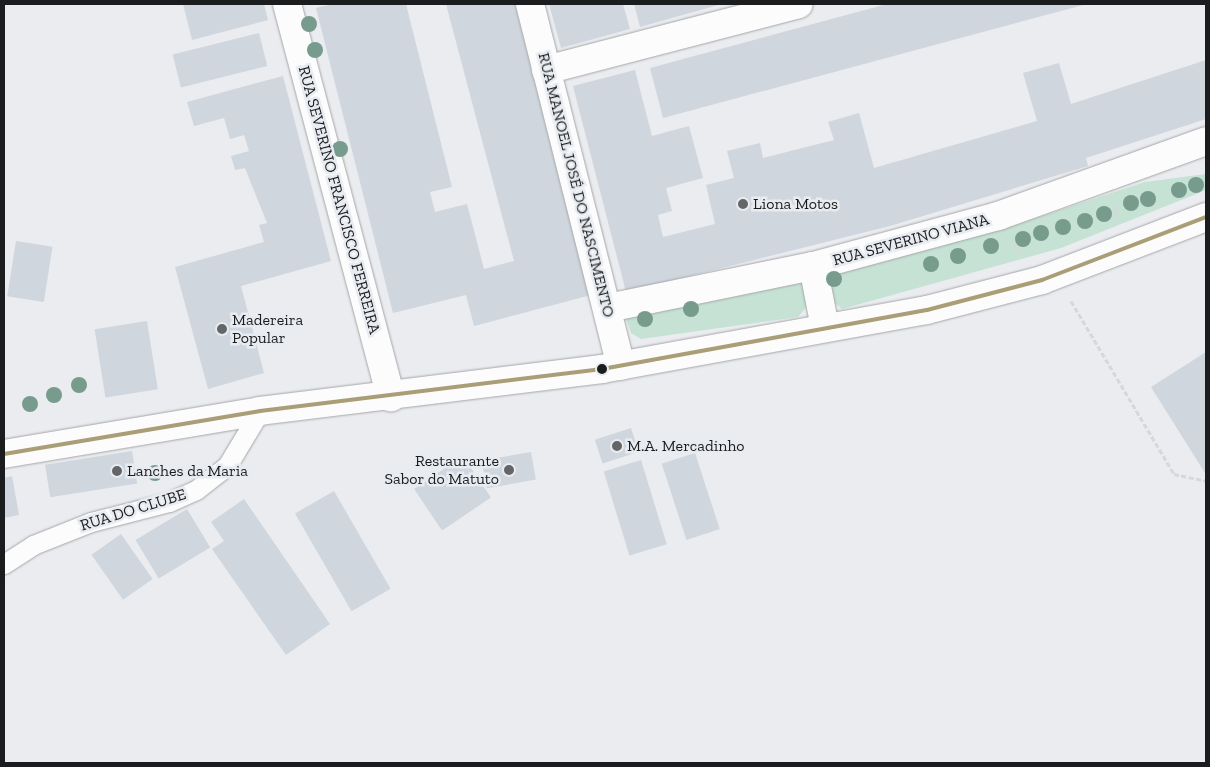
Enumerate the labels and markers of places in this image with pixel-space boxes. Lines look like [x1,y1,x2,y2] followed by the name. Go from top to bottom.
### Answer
[753,194,838,214] place label: Liona Motos
[737,198,749,210] marker: Liona Motos
[232,310,303,348] place label: Madereira Popular
[216,323,228,335] marker: Madereira Popular
[597,364,607,374] unlabelled marker
[627,436,745,456] place label: M.A. Mercadinho
[611,440,623,452] marker: M.A. Mercadinho
[384,451,499,489] place label: Restaurante Sabor do Matuto
[127,461,248,481] place label: Lanches da Maria
[503,464,515,476] marker: Restaurante Sabor do Matuto
[111,465,123,477] marker: Lanches da Maria

